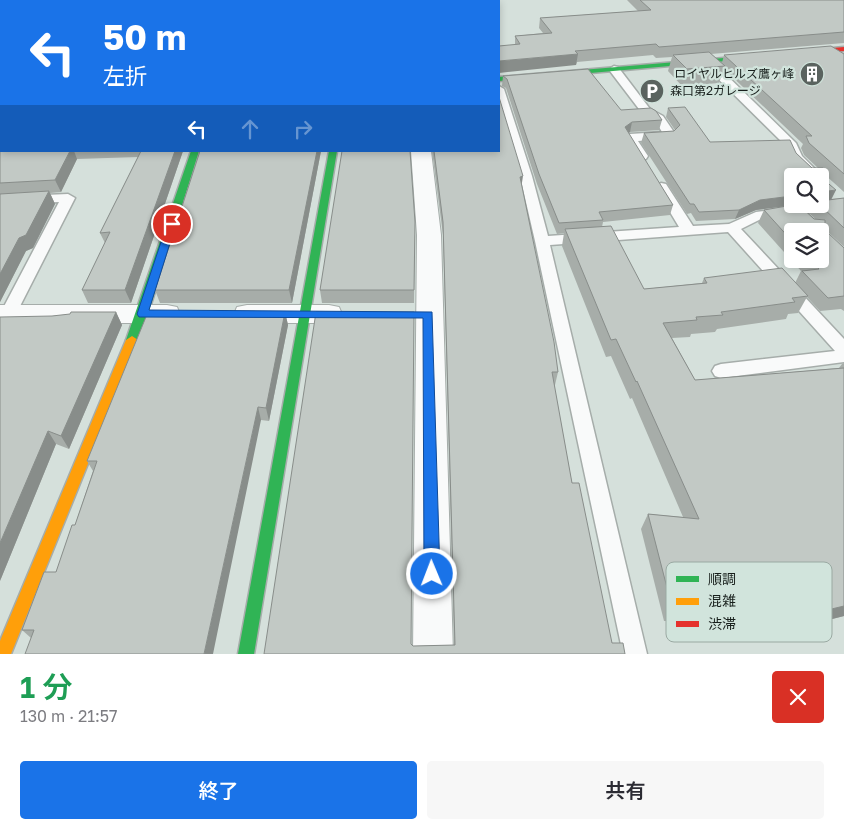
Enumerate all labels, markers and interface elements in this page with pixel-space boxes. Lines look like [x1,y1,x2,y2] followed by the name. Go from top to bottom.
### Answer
[103,16,186,58] text: 50 m
[20,20,85,85] icon: left
[799,61,825,87] building icon: ロイヤルヒルズ鷹ヶ峰
[103,62,147,89] text: 左折
[674,66,794,81] place label: ロイヤルヒルズ鷹ヶ峰
[639,78,665,104] parking icon: 森口第2ガレージ
[670,83,761,98] place label: 森口第2ガレージ
[183,115,211,143] icon: left
[236,115,264,143] icon: ahead
[289,115,317,143] icon: right
[784,168,829,268] map controls
[784,168,829,213] button: search
[151,203,193,245] pin
[158,210,186,238] icon: arrive
[784,223,829,268] button: layers
[405,547,457,599] position arrow
[666,562,832,642] legend
[708,570,736,587] text: 順調
[708,592,736,609] text: 混雑
[708,615,736,632] text: 渋滞
[20,669,73,705] text: 1 分
[772,671,824,723] button: close
[20,706,118,726] text: 130 m · 21:57
[20,761,417,819] button: 終了
[427,761,824,819] button: 共有

